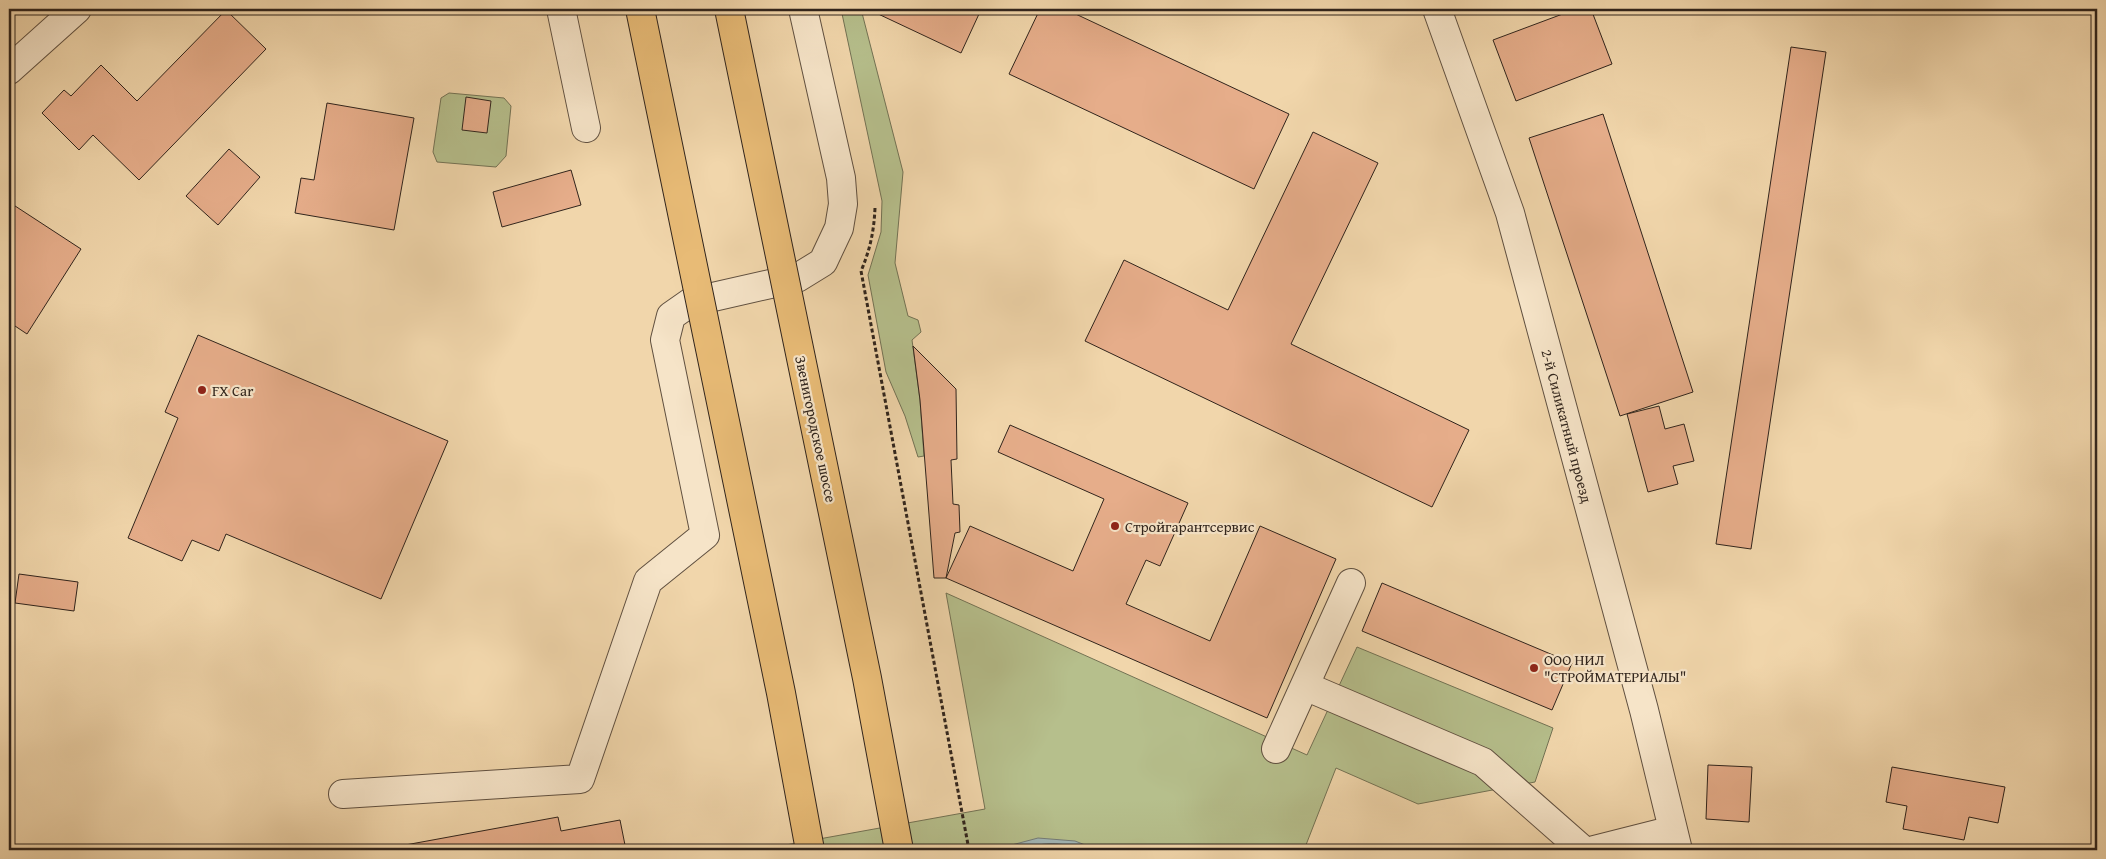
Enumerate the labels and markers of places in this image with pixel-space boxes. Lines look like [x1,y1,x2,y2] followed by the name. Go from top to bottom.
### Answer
[212,380,253,401] place label: FX Car
[196,384,208,396] marker: FX Car
[1125,516,1255,537] place label: Стройгарантсервис
[1109,520,1121,532] marker: Стройгарантсервис
[1544,649,1686,687] place label: ООО НИЛ "СТРОЙМАТЕРИАЛЫ"
[1528,662,1540,674] marker: ООО НИЛ "СТРОЙМАТЕРИАЛЫ"

